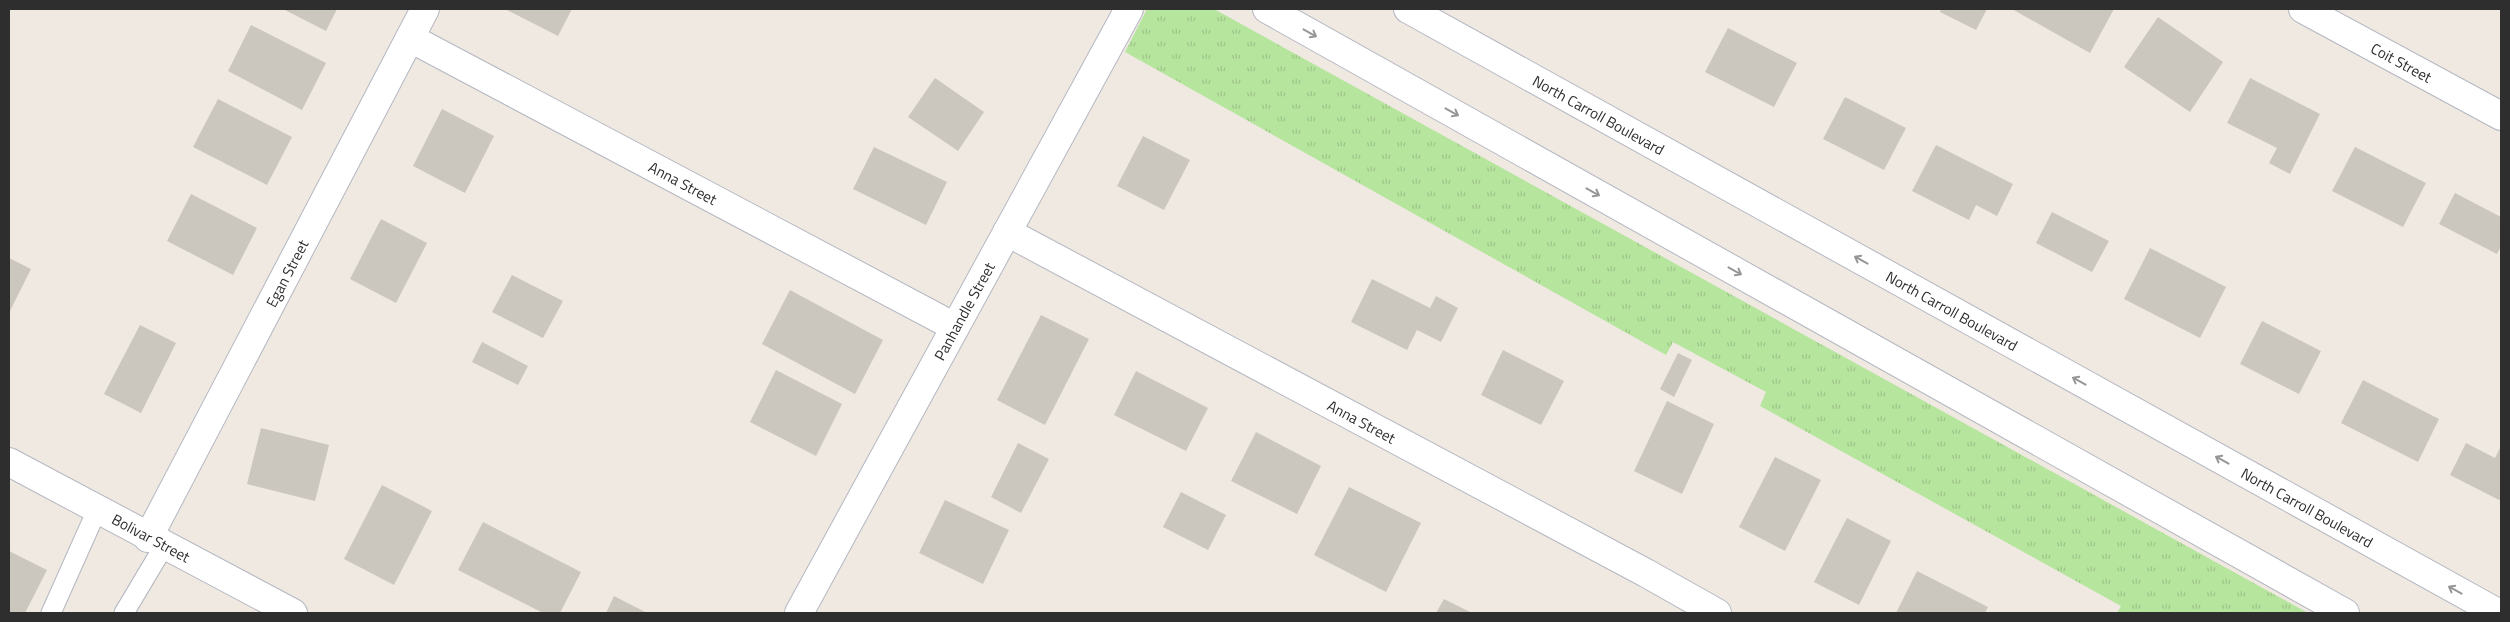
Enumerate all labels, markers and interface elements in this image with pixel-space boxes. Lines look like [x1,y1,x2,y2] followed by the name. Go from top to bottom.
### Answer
[1302,28,1317,38] one-way arrow
[2367,36,2437,89] street label: Coit Street
[1529,69,1669,160] street label: North Carroll Boulevard
[1444,107,1459,117] one-way arrow
[645,155,722,211] street label: Anna Street
[1586,187,1600,197] one-way arrow
[259,235,314,311] street label: Egan Street
[1853,255,1868,265] one-way arrow
[928,257,1001,364] street label: Panhandle Street
[1882,265,2022,356] street label: North Carroll Boulevard
[1728,266,1743,276] one-way arrow
[2072,376,2087,386] one-way arrow
[1323,394,1401,449] street label: Anna Street
[2214,455,2229,465] one-way arrow
[2237,461,2377,553] street label: North Carroll Boulevard
[108,507,195,568] street label: Bolivar Street
[2449,584,2463,594] one-way arrow

